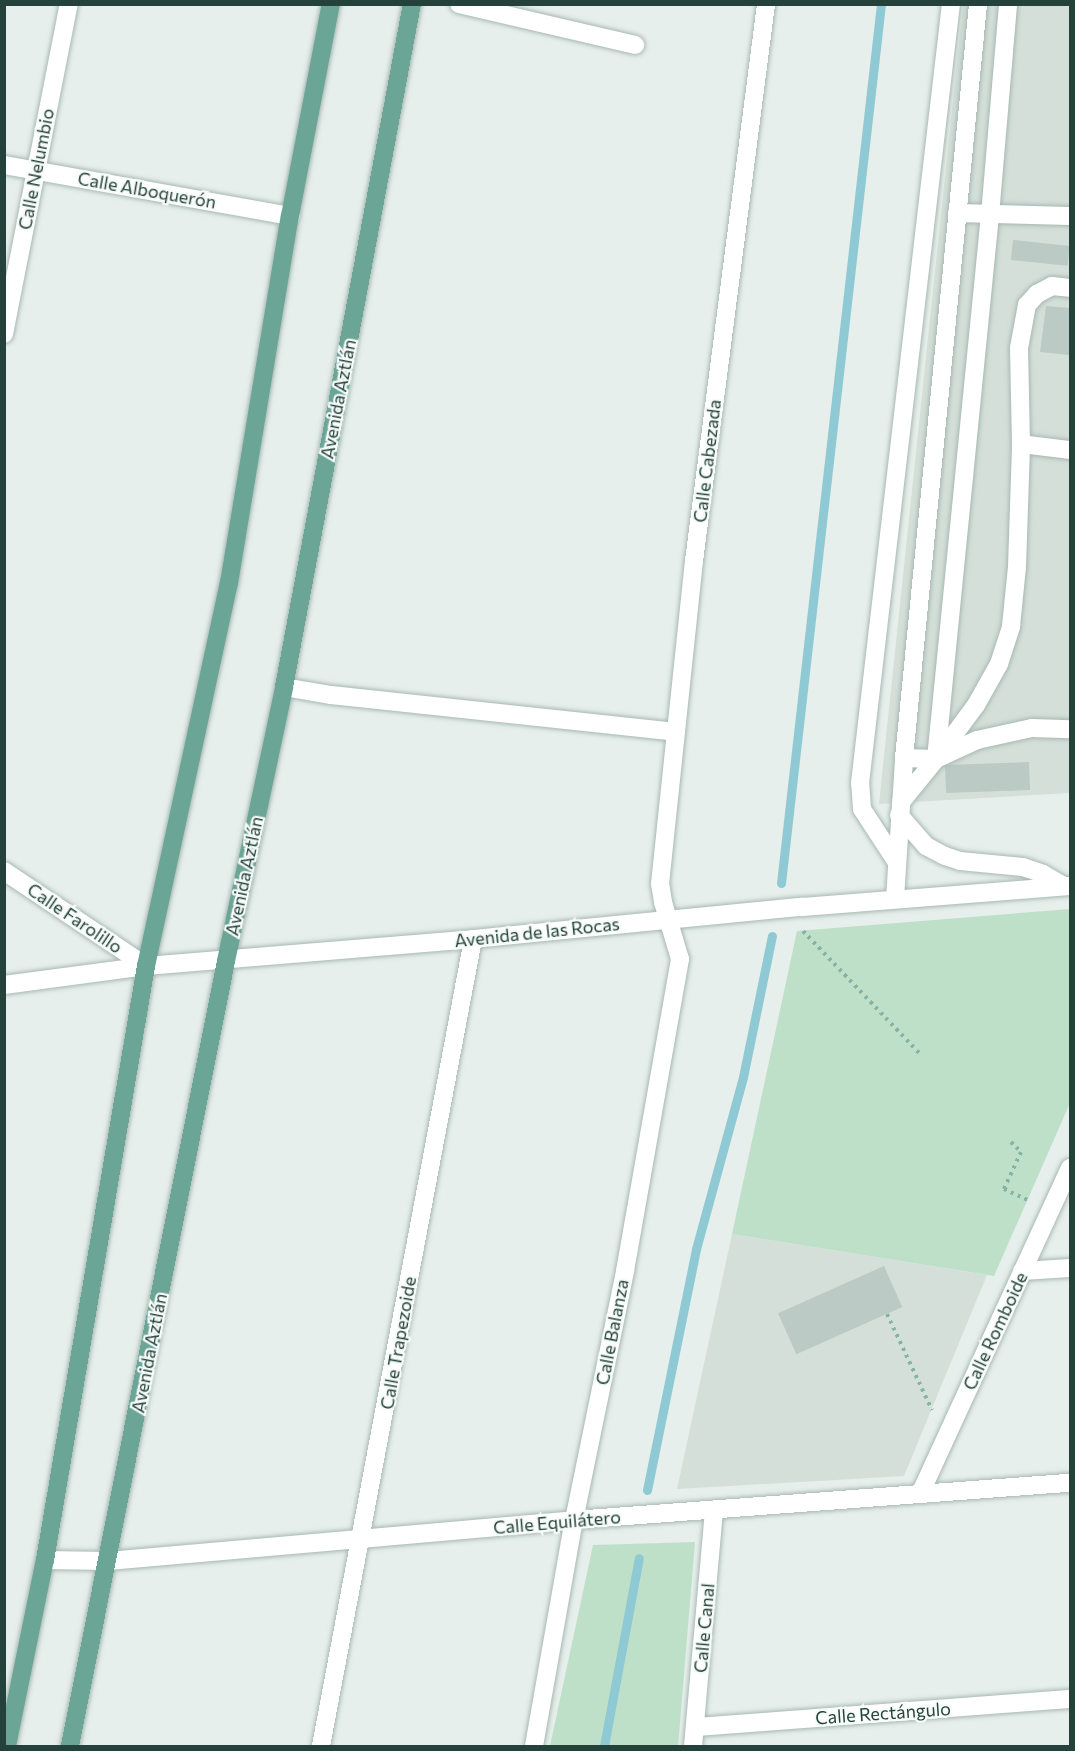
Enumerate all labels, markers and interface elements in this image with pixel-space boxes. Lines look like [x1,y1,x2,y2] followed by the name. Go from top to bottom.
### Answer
[14,106,58,232] street label: Calle Nelumbio
[76,167,218,213] street label: Calle Alboquerón
[316,337,360,461] street label: Avenida Aztlán
[689,398,725,524] street label: Calle Cabezada
[221,814,267,938] street label: Avenida Aztlán
[23,878,127,958] street label: Calle Farolillo
[453,913,621,951] street label: Avenida de las Rocas
[958,1269,1032,1393] street label: Calle Romboide
[376,1275,420,1411] street label: Calle Trapezoide
[591,1277,633,1387] street label: Calle Balanza
[127,1291,171,1415] street label: Avenida Aztlán
[492,1506,622,1538] street label: Calle Equilátero
[689,1582,719,1674] street label: Calle Canal
[814,1697,952,1729] street label: Calle Rectángulo

